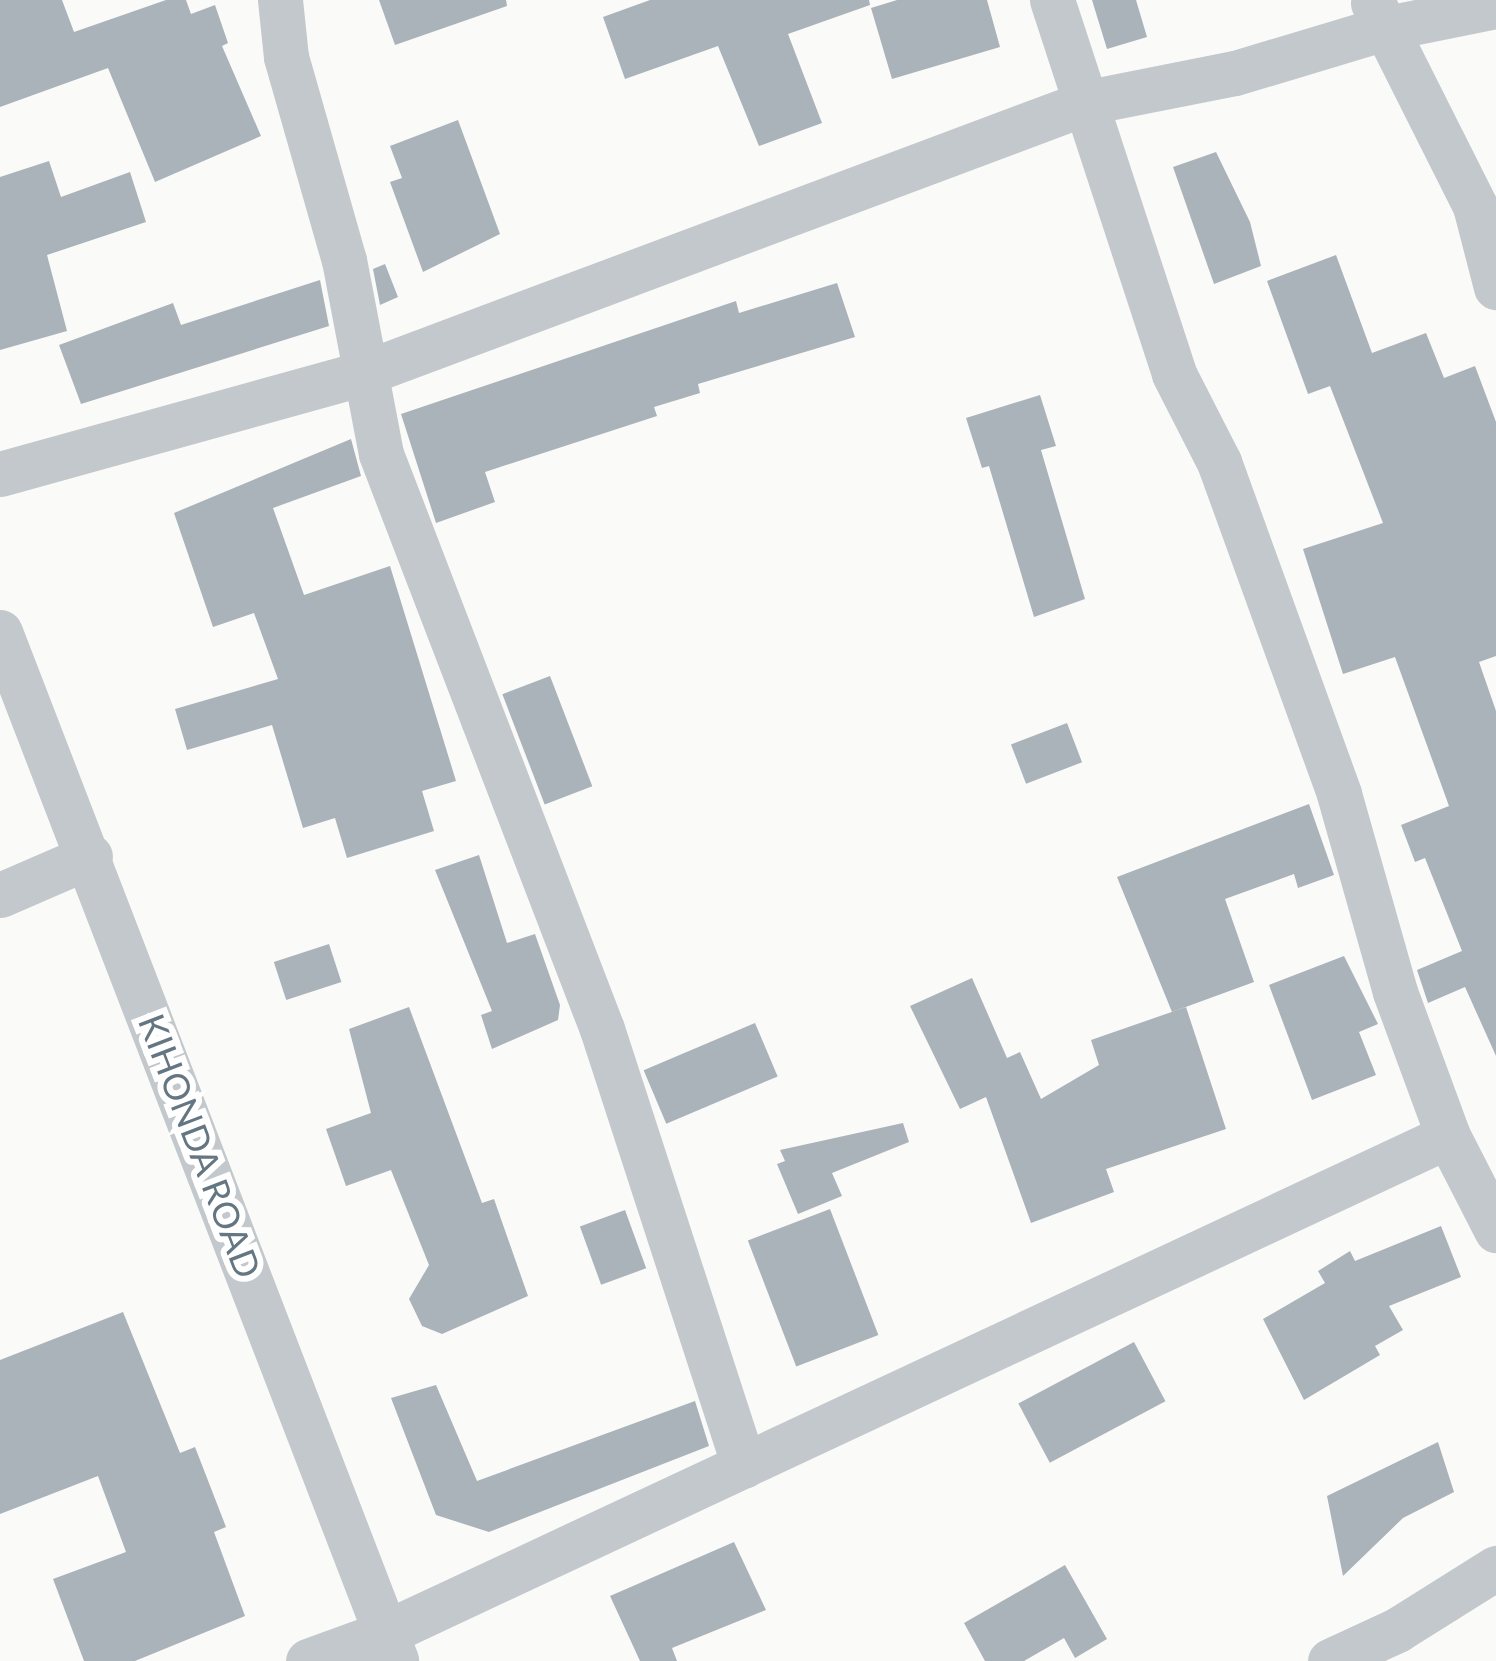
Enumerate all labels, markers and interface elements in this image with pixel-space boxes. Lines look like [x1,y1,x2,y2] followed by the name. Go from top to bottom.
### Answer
[130,1007,270,1285] street label: KIHONDA ROAD

